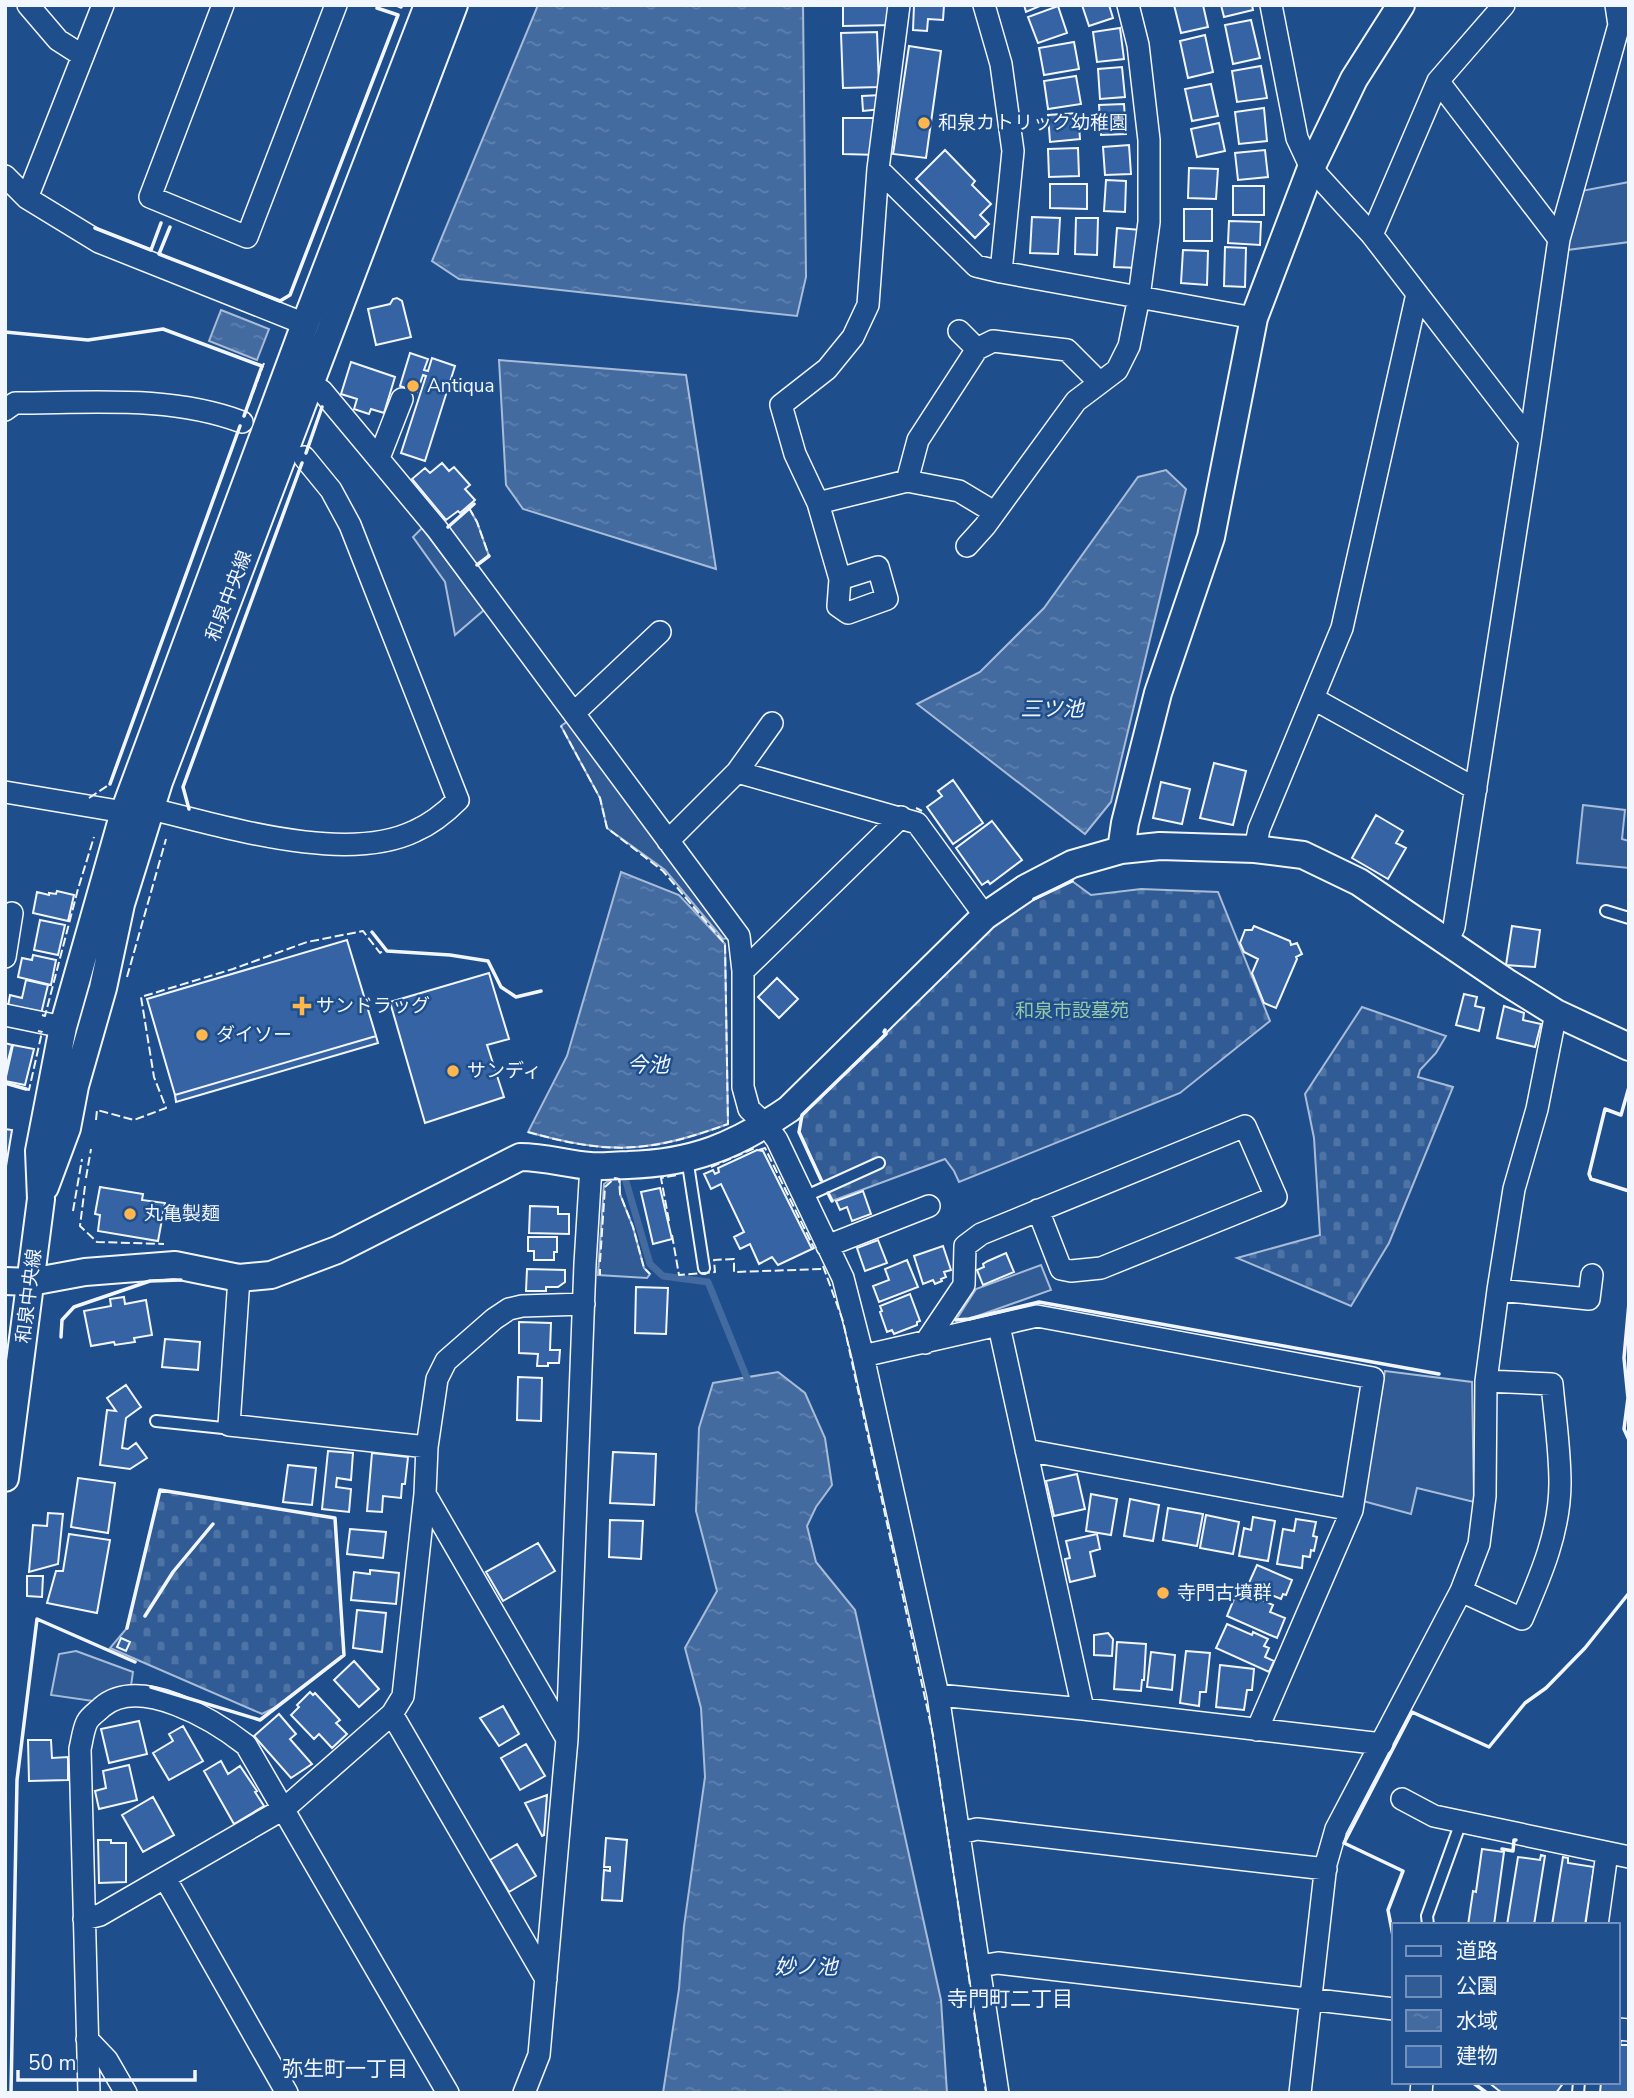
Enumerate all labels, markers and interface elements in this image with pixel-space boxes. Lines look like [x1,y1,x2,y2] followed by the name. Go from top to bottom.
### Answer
[938,110,1128,136] place label: 和泉カトリック幼稚園
[916,115,932,131] marker: 和泉カトリック幼稚園
[427,373,495,399] place label: Antiqua
[405,378,421,394] marker: Antiqua
[200,547,258,645] street label: 和泉中央線
[1021,695,1085,723] water label: 三ツ池
[316,993,430,1019] place label: サンドラッグ
[294,998,310,1014] marker: サンドラッグ
[1015,998,1129,1024] park label: 和泉市設墓苑
[216,1022,292,1048] place label: ダイソー
[194,1027,210,1043] marker: ダイソー
[627,1051,671,1079] water label: 今池
[467,1058,542,1084] place label: サンディ
[445,1063,461,1079] marker: サンディ
[144,1201,220,1227] place label: 丸亀製麺
[122,1206,138,1222] marker: 丸亀製麺
[10,1247,48,1345] street label: 和泉中央線
[1177,1580,1272,1606] place label: 寺門古墳群
[1155,1585,1171,1601] marker: 寺門古墳群
[1392,1923,1620,2084] legend
[1456,1937,1498,1965] text: 道路
[775,1953,839,1981] water label: 妙ノ池
[1456,1972,1498,2000] text: 公園
[947,1985,1073,2013] district label: 寺門町二丁目
[1456,2007,1498,2035] text: 水域
[18,2038,194,2082] scale bar
[1456,2042,1498,2070] text: 建物
[28,2049,77,2077] text: 50 m
[282,2055,408,2083] district label: 弥生町一丁目

